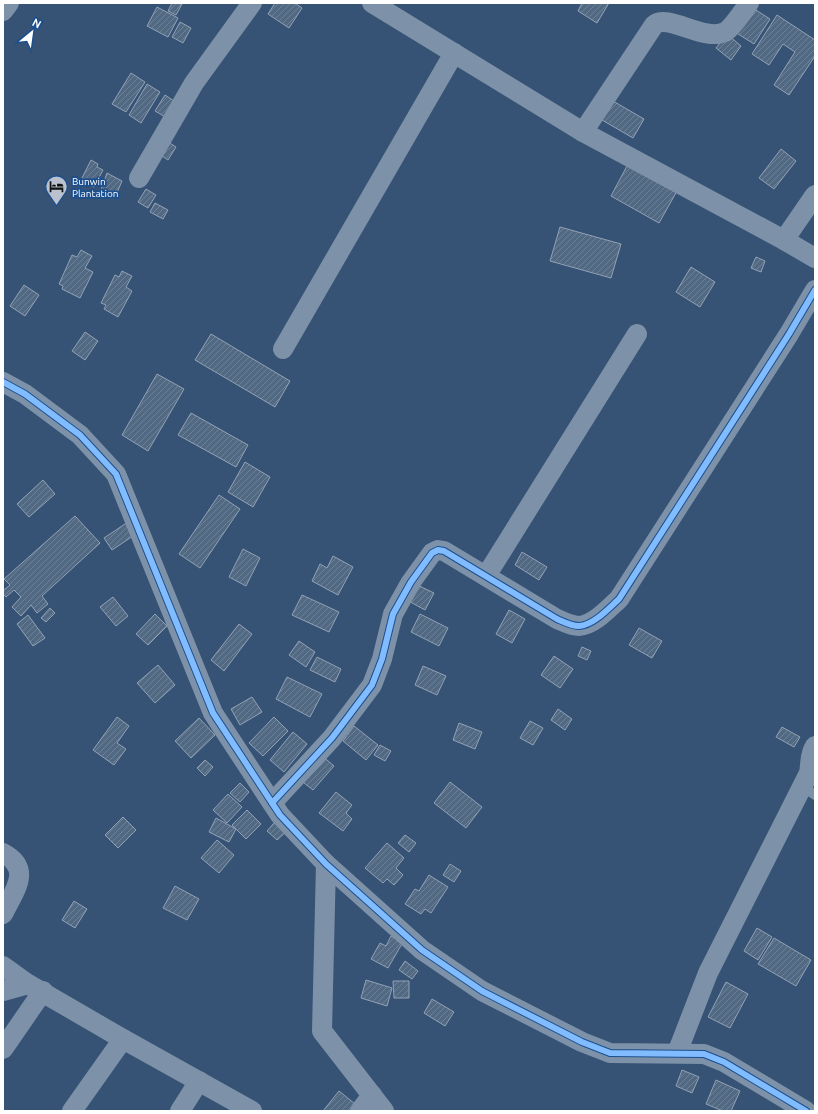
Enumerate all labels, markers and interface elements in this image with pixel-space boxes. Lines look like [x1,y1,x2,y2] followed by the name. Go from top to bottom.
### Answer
[12,12,52,52] north arrow
[30,16,43,30] text: N
[44,174,70,207] hotel icon: Bunwin Plantation
[72,176,118,199] place label: Bunwin Plantation

